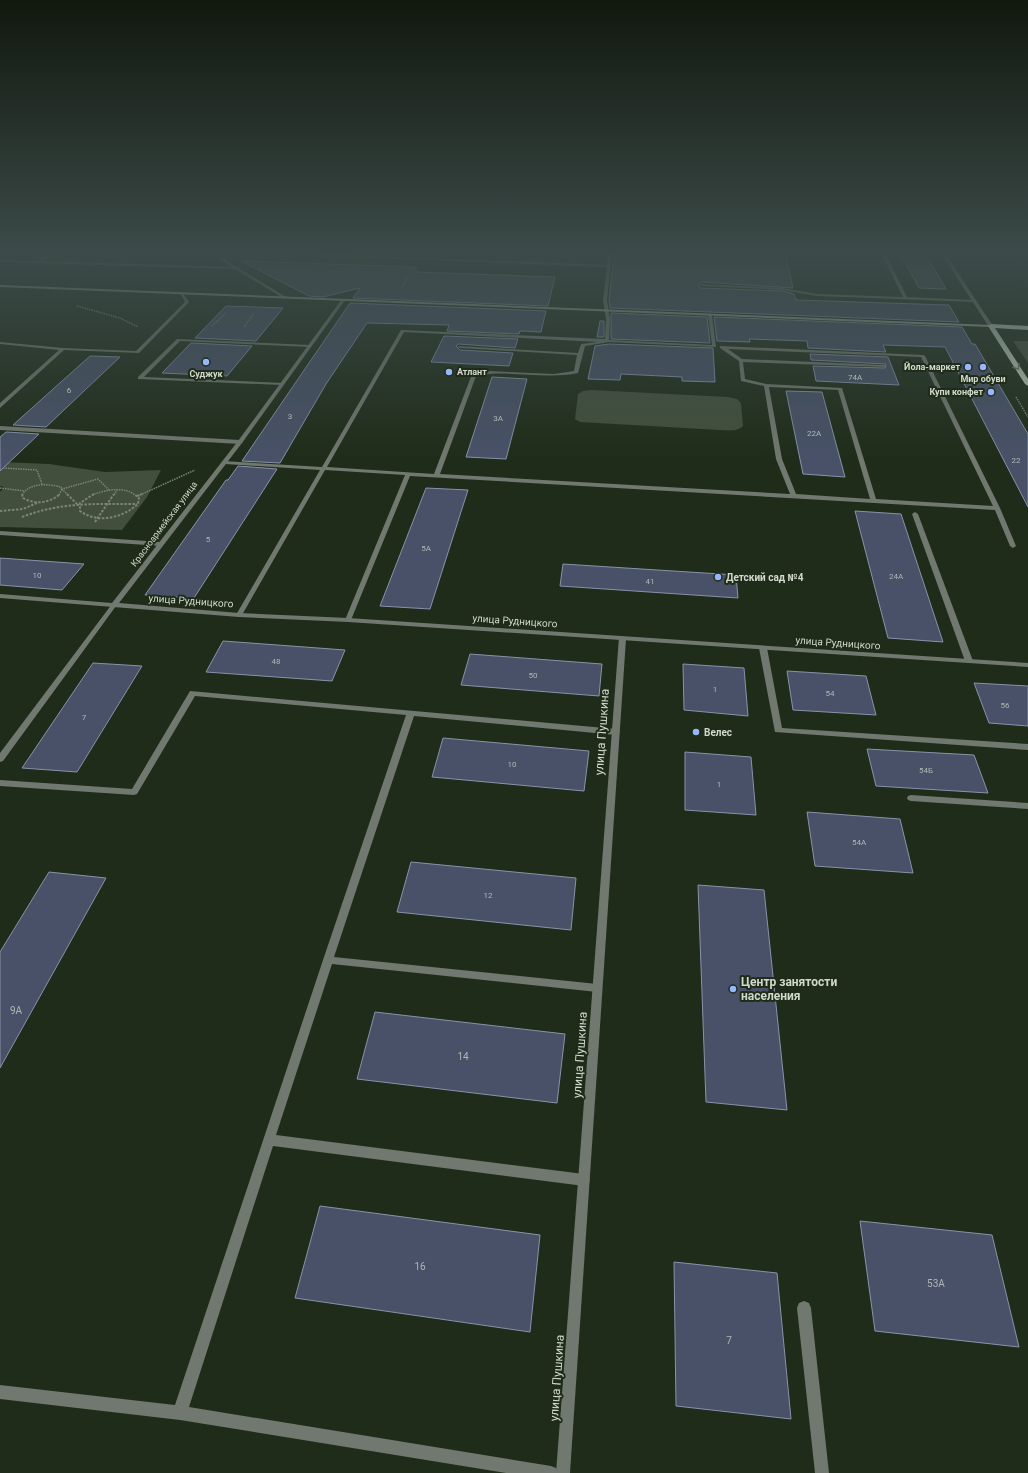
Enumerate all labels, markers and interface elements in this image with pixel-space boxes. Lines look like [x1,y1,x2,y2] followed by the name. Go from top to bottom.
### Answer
[201,357,211,367] marker: Суджук
[904,361,960,372] place label: Йола-маркет
[963,362,973,372] marker: Йола-маркет
[978,362,988,372] marker: Мир обуви
[1012,363,1020,370] one-way arrow
[444,367,454,377] marker: Атлант
[457,367,487,377] place label: Атлант
[189,369,224,379] place label: Суджук
[848,373,863,382] house number: 74А
[960,374,1006,384] place label: Мир обуви
[67,386,72,395] house number: 6
[929,387,983,397] place label: Купи конфет
[986,387,996,397] marker: Купи конфет
[288,412,292,421] house number: 3
[493,414,504,423] house number: 3А
[807,429,822,438] house number: 22А
[1012,456,1021,465] house number: 22
[129,480,199,568] street label: Красноармейская улица
[206,535,211,544] house number: 5
[421,544,432,553] house number: 5А
[33,571,42,580] house number: 10
[713,572,723,582] marker: Детский сад №4
[726,572,804,583] place label: Детский сад №4
[889,572,904,581] house number: 24А
[646,577,655,586] house number: 41
[148,593,234,609] street label: улица Рудницкого
[472,613,558,629] street label: улица Рудницкого
[795,635,881,651] street label: улица Рудницкого
[272,657,281,666] house number: 48
[529,671,538,680] house number: 50
[713,685,717,694] house number: 1
[592,688,612,776] street label: улица Пушкина
[826,689,835,698] house number: 54
[1001,701,1010,710] house number: 56
[82,713,87,722] house number: 7
[691,727,701,737] marker: Велес
[704,727,732,738] place label: Велес
[508,760,517,769] house number: 10
[919,766,933,775] house number: 54Б
[717,780,721,789] house number: 1
[852,838,867,847] house number: 54А
[484,891,493,900] house number: 12
[741,975,837,1003] place label: Центр занятости населения
[728,984,738,994] marker: Центр занятости населения
[10,1005,23,1016] house number: 9А
[570,1011,590,1099] street label: улица Пушкина
[457,1051,469,1062] house number: 14
[414,1261,426,1272] house number: 16
[927,1278,945,1289] house number: 53А
[547,1334,567,1422] street label: улица Пушкина
[726,1335,732,1346] house number: 7

